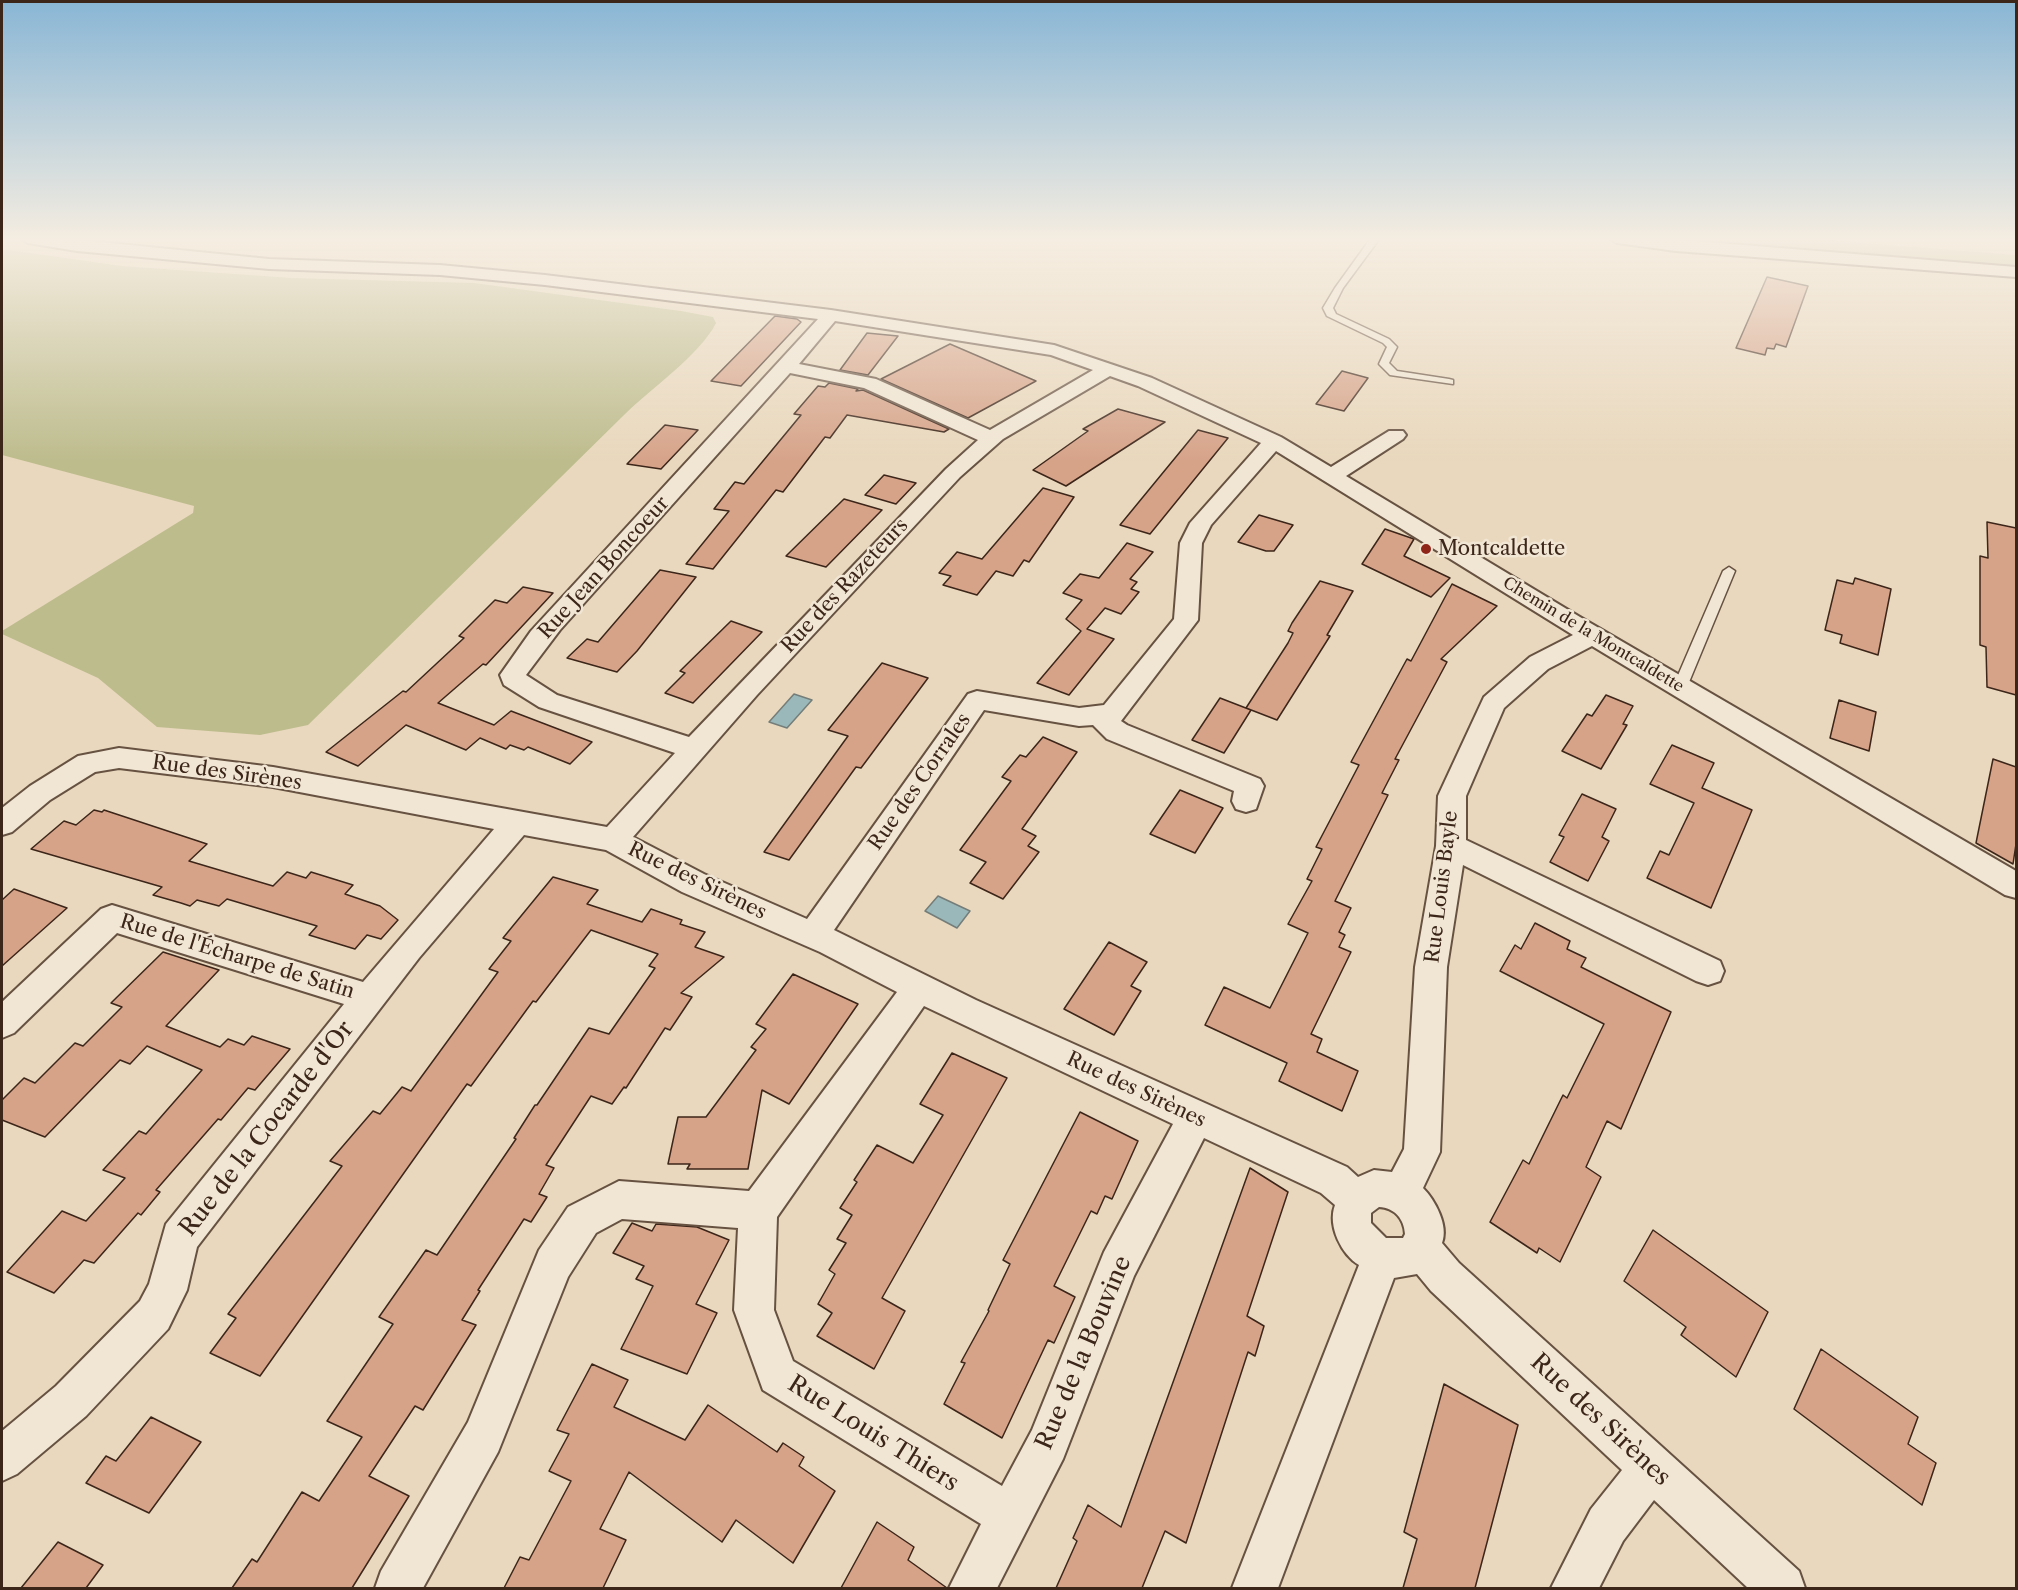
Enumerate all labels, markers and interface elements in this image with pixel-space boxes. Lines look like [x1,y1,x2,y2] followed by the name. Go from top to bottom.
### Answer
[534,492,674,644] street label: Rue Jean Boncoeur
[776,514,914,658] street label: Rue des Razeteurs
[1438,537,1565,561] place label: Montcaldette
[1419,542,1433,556] marker: Montcaldette
[1499,573,1687,697] street label: Chemin de la Montcaldette
[864,709,976,855] street label: Rue des Corrales
[151,751,303,795] street label: Rue des Sirènes
[1421,809,1463,965] street label: Rue Louis Bayle
[624,837,770,925] street label: Rue des Sirènes
[117,910,357,1004] street label: Rue de l'Écharpe de Satin
[174,1016,360,1242] street label: Rue de la Cocarde d'Or
[1063,1047,1209,1133] street label: Rue des Sirènes
[1030,1252,1138,1454] street label: Rue de la Bouvine
[1524,1348,1676,1492] street label: Rue des Sirènes
[782,1370,964,1498] street label: Rue Louis Thiers

